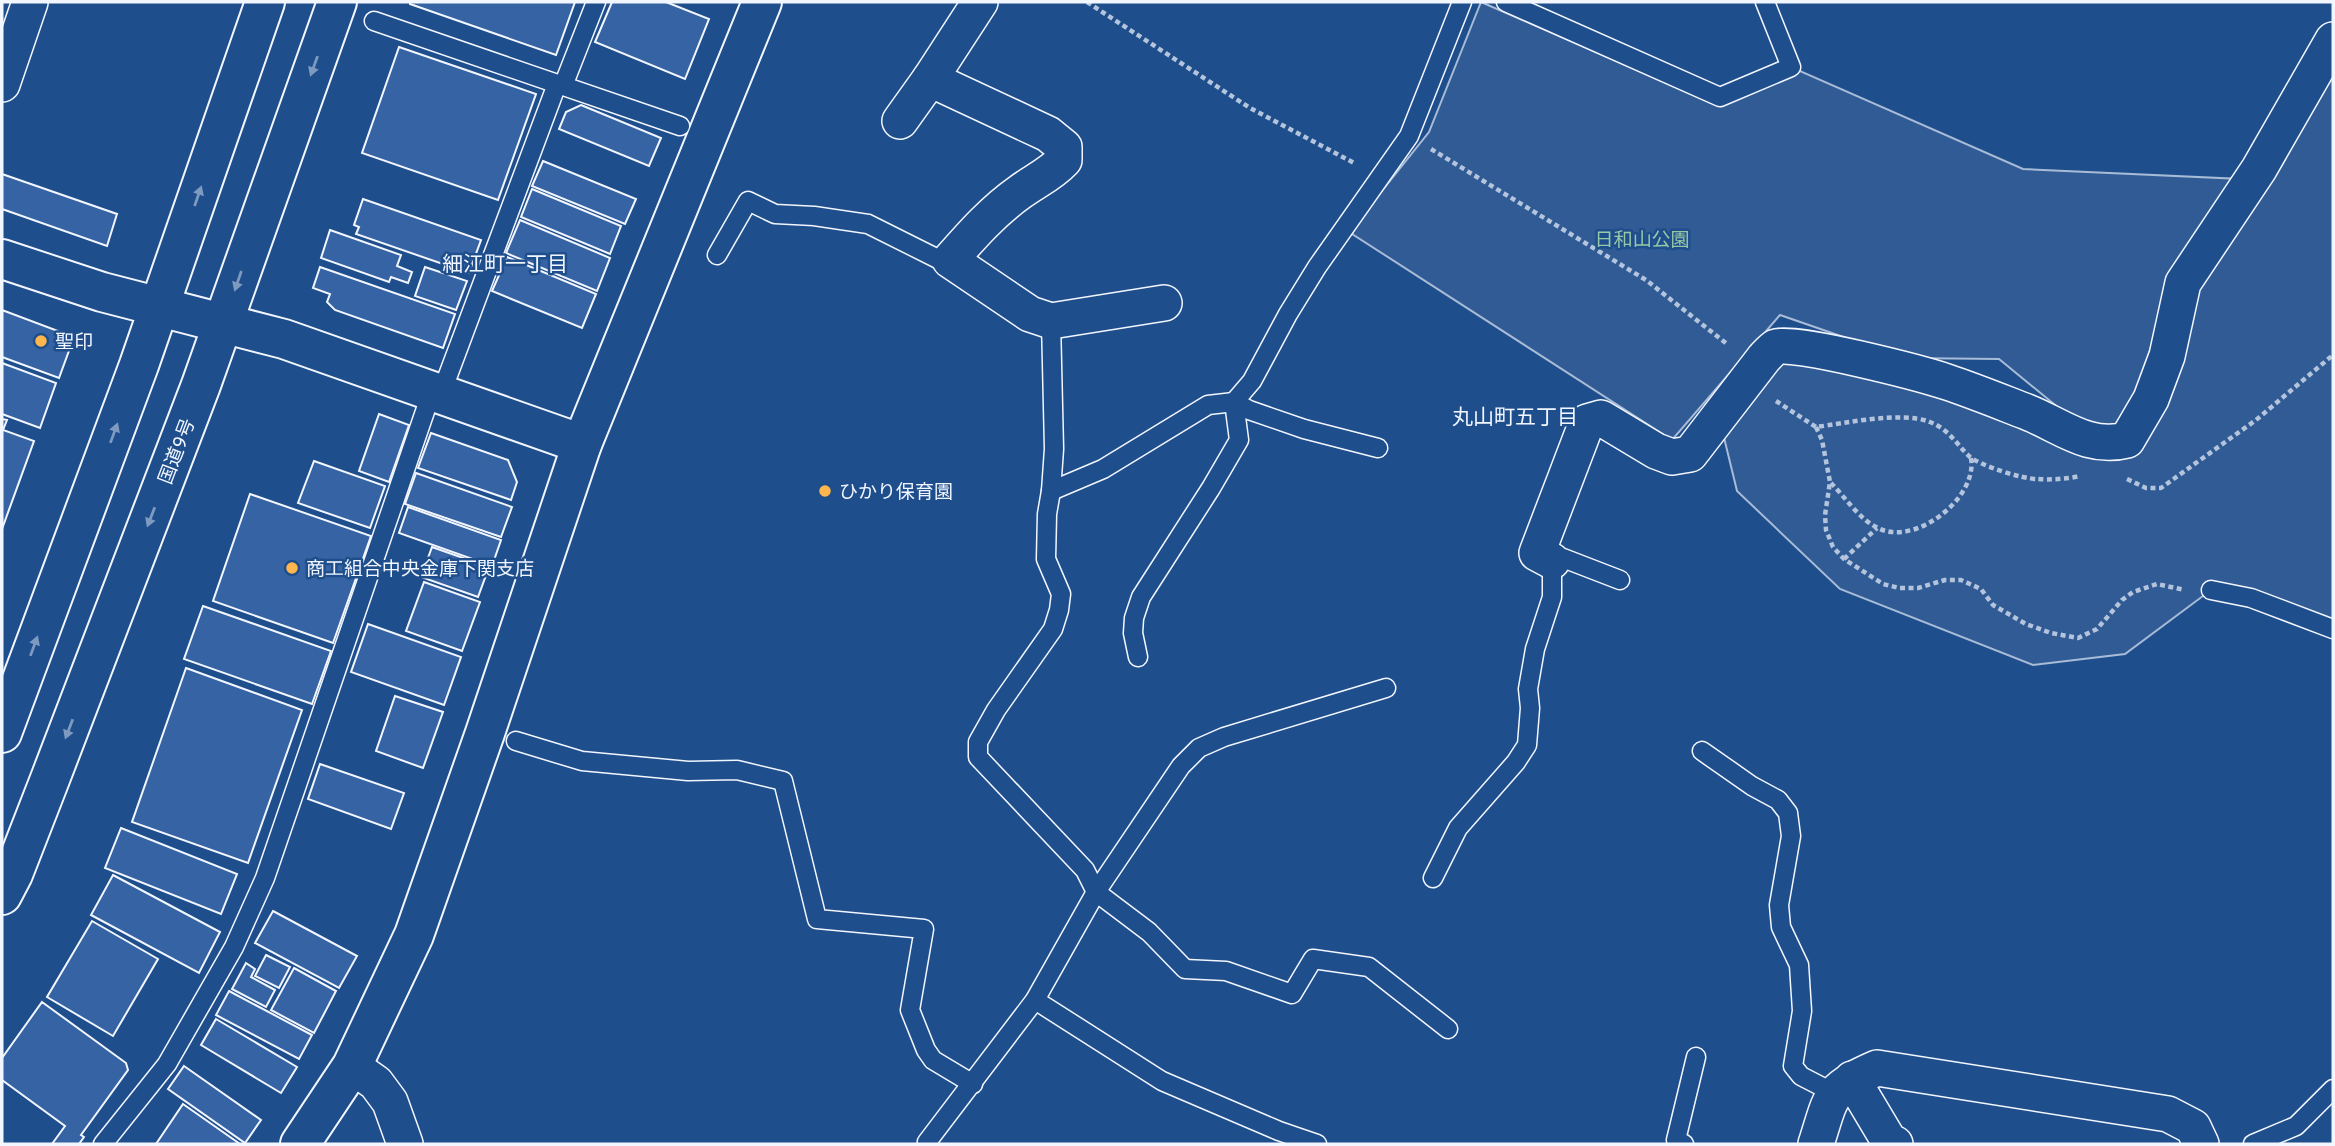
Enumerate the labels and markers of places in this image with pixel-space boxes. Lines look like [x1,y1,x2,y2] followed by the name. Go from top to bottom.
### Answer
[55,331,93,355] place label: 聖印
[33,333,49,349] marker: 聖印
[839,481,953,505] place label: ひかり保育園
[817,483,833,499] marker: ひかり保育園
[306,558,534,582] place label: 商工組合中央金庫下関支店
[284,560,300,576] marker: 商工組合中央金庫下関支店

